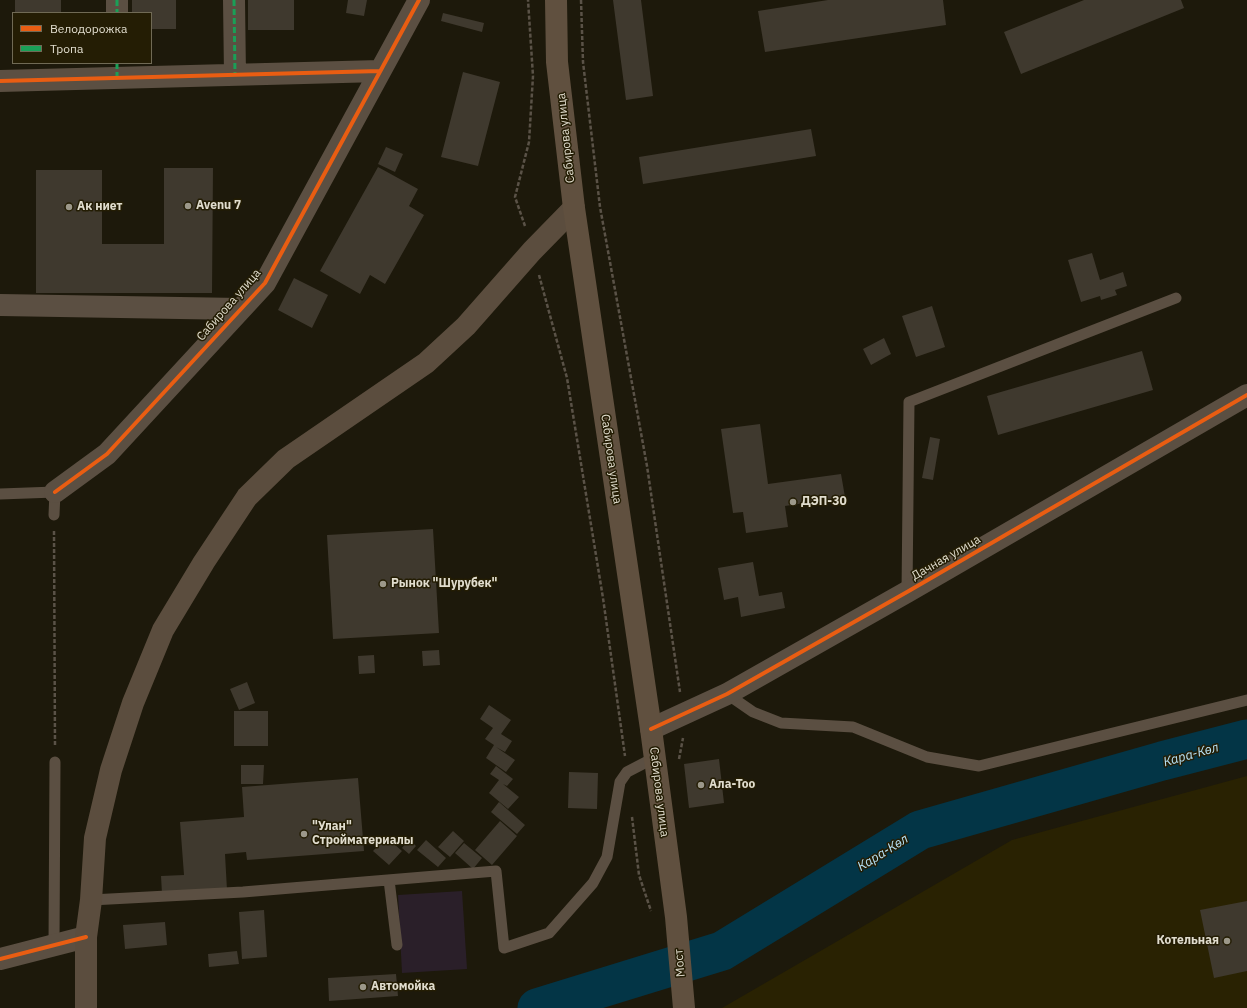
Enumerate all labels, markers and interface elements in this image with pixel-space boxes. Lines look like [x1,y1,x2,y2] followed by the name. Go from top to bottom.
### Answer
[12,12,152,64] legend
[50,21,127,36] text: Велодорожка
[50,41,83,56] text: Тропа
[554,92,578,184] street label: Сабирова улица
[196,199,241,213] place label: Avenu 7
[77,200,122,214] place label: Ак ниет
[183,201,193,211] marker: Avenu 7
[64,202,74,212] marker: Ак ниет
[194,266,264,344] street label: Сабирова улица
[598,413,624,505] street label: Сабирова улица
[801,495,847,509] place label: ДЭП-30
[788,497,798,507] marker: ДЭП-30
[909,532,983,584] street label: Дачная улица
[391,577,497,591] place label: Рынок "Шурубек"
[378,579,388,589] marker: Рынок "Шурубек"
[1161,740,1221,770] water label: Кара-Көл
[646,746,672,838] street label: Сабирова улица
[709,778,755,792] place label: Ала-Тоо
[696,780,706,790] marker: Ала-Тоо
[312,820,414,848] place label: "Улан" Стройматериалы
[299,829,309,839] marker: "Улан" Стройматериалы
[855,831,911,875] water label: Кара-Көл
[1156,934,1219,948] place label: Котельная
[1222,936,1232,946] marker: Котельная
[672,948,688,978] street label: Мост
[371,980,435,994] place label: Автомойка
[358,982,368,992] marker: Автомойка

